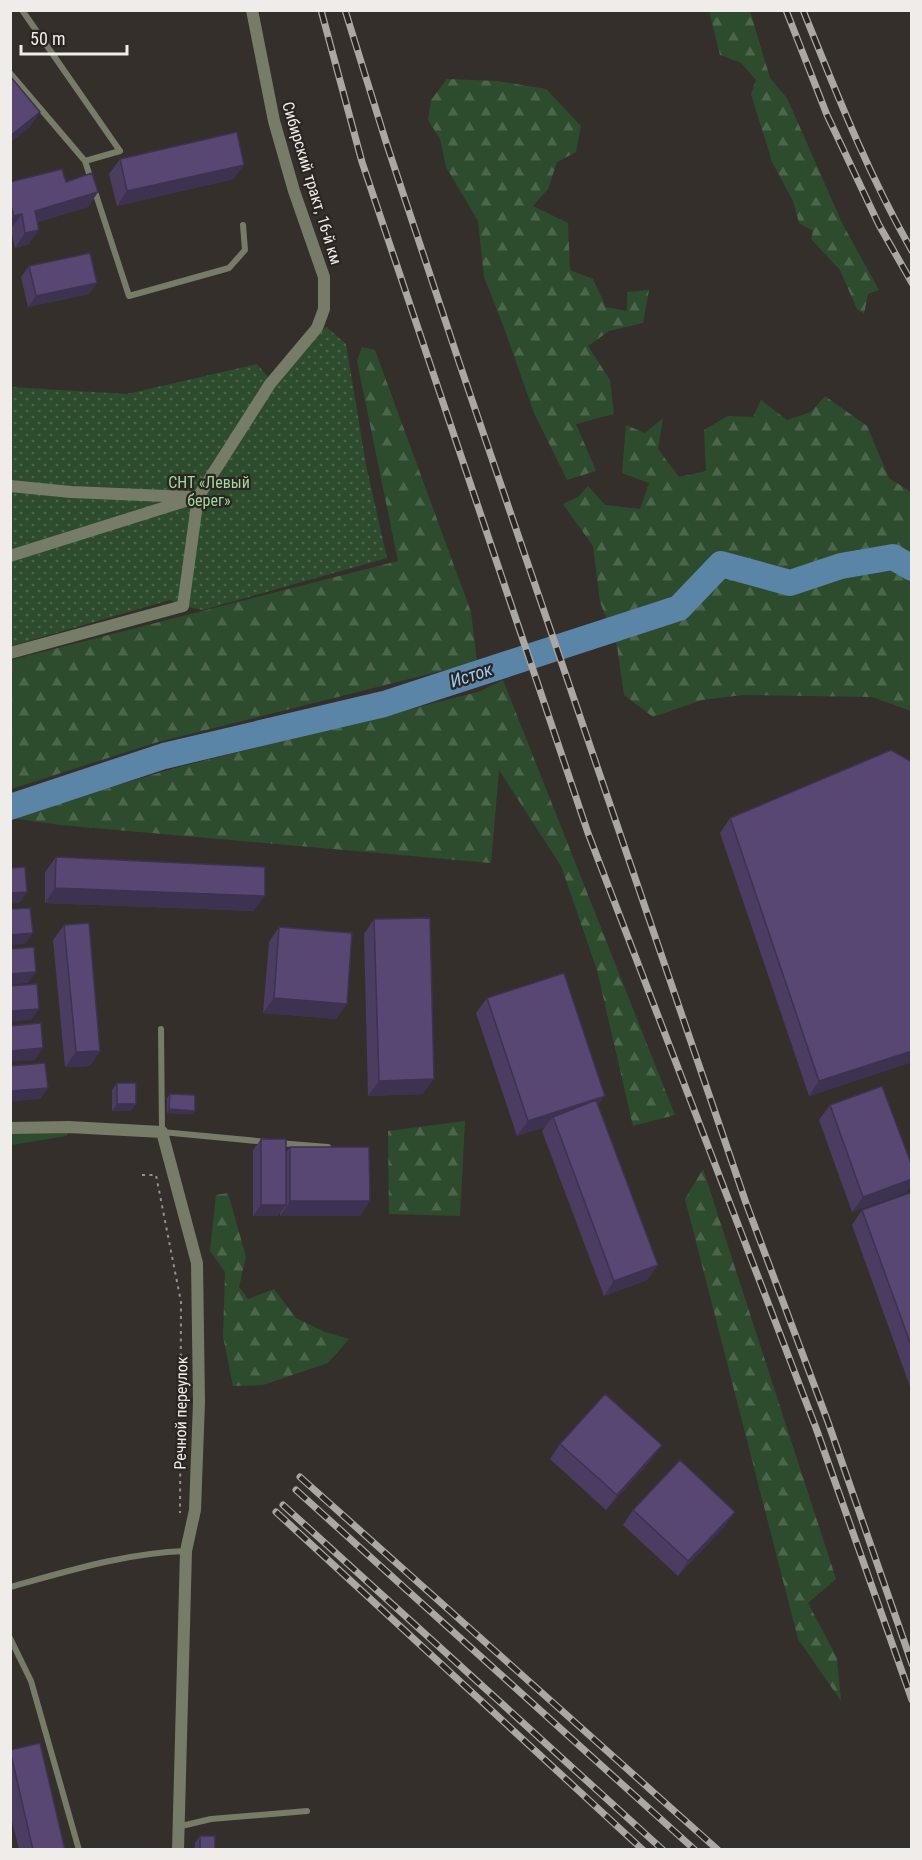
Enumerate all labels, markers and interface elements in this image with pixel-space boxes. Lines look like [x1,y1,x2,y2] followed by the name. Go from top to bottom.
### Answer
[21,18,128,56] scale bar
[30,28,65,49] text: 50 m
[278,99,346,267] street label: Сибирский тракт, 16-й км
[168,473,250,510] park label: СНТ «Левый берег»
[447,658,495,692] water label: Исток
[171,1356,191,1470] street label: Речной переулок

